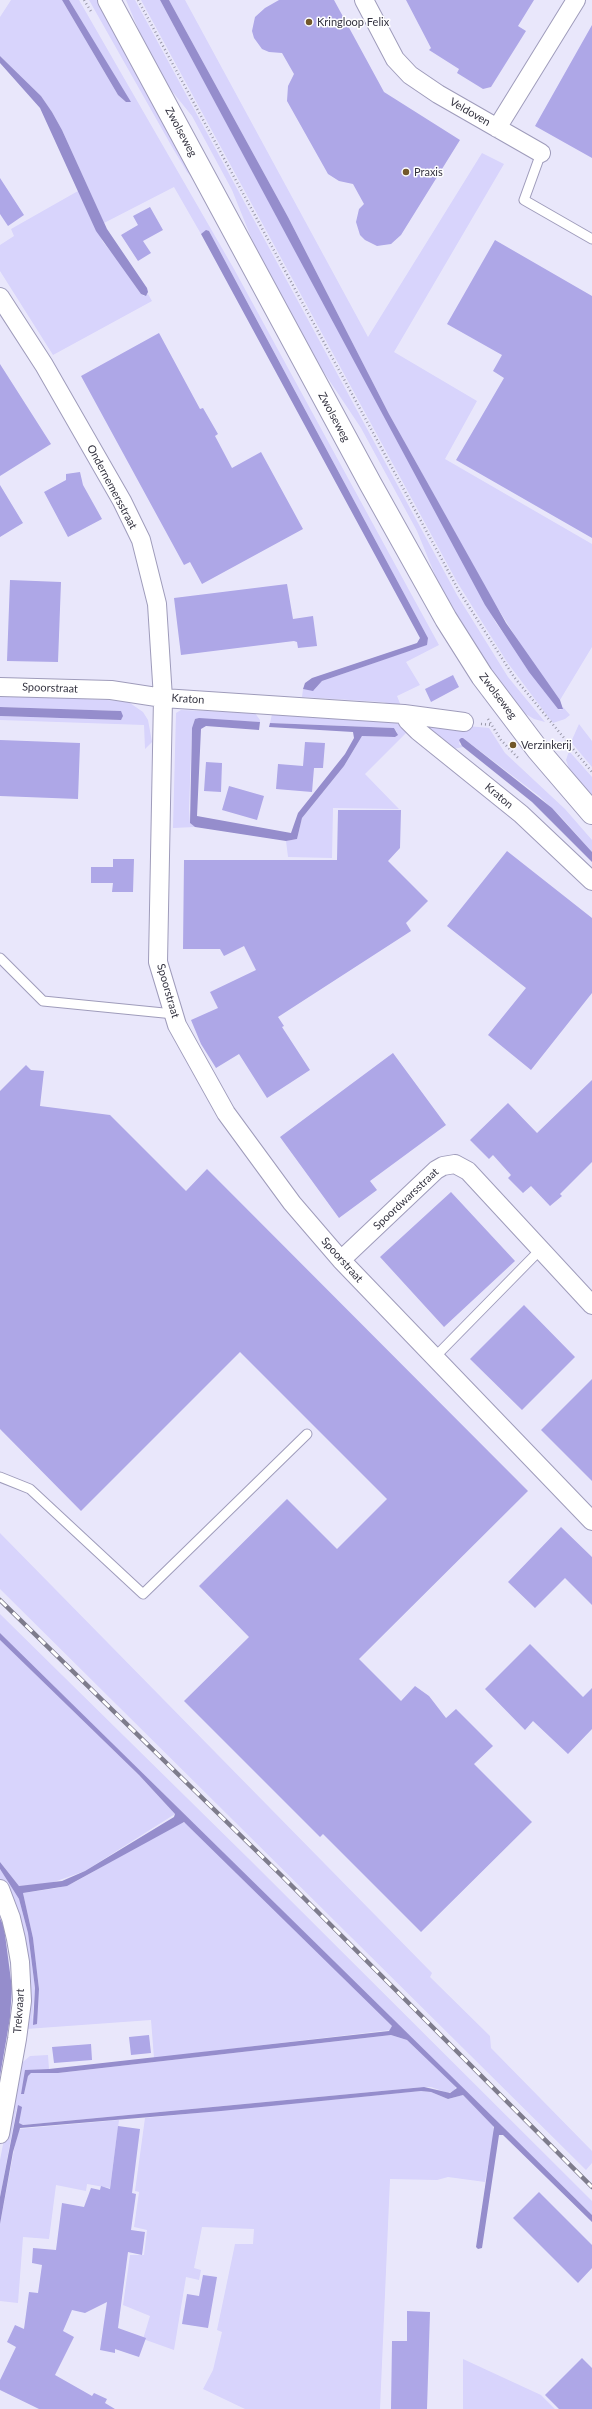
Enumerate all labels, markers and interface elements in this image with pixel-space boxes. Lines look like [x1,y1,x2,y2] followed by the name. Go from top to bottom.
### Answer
[317,15,389,29] place label: Kringloop Felix
[304,17,314,27] marker: Kringloop Felix
[447,95,493,129] street label: Veldoven
[162,105,200,159] street label: Zwolseweg
[414,165,443,179] place label: Praxis
[401,167,411,177] marker: Praxis
[315,390,353,444] street label: Zwolseweg
[84,443,140,531] street label: Ondernemersstraat
[476,670,520,722] street label: Zwolseweg
[22,680,78,696] street label: Spoorstraat
[171,691,205,707] street label: Kraton
[521,738,572,752] place label: Verzinkerij
[508,740,518,750] marker: Verzinkerij
[482,780,516,812] street label: Kraton
[154,962,182,1020] street label: Spoorstraat
[371,1165,441,1233] street label: Spoordwarsstraat
[318,1235,366,1285] street label: Spoorstraat
[11,1988,27,2034] street label: Trekvaart

